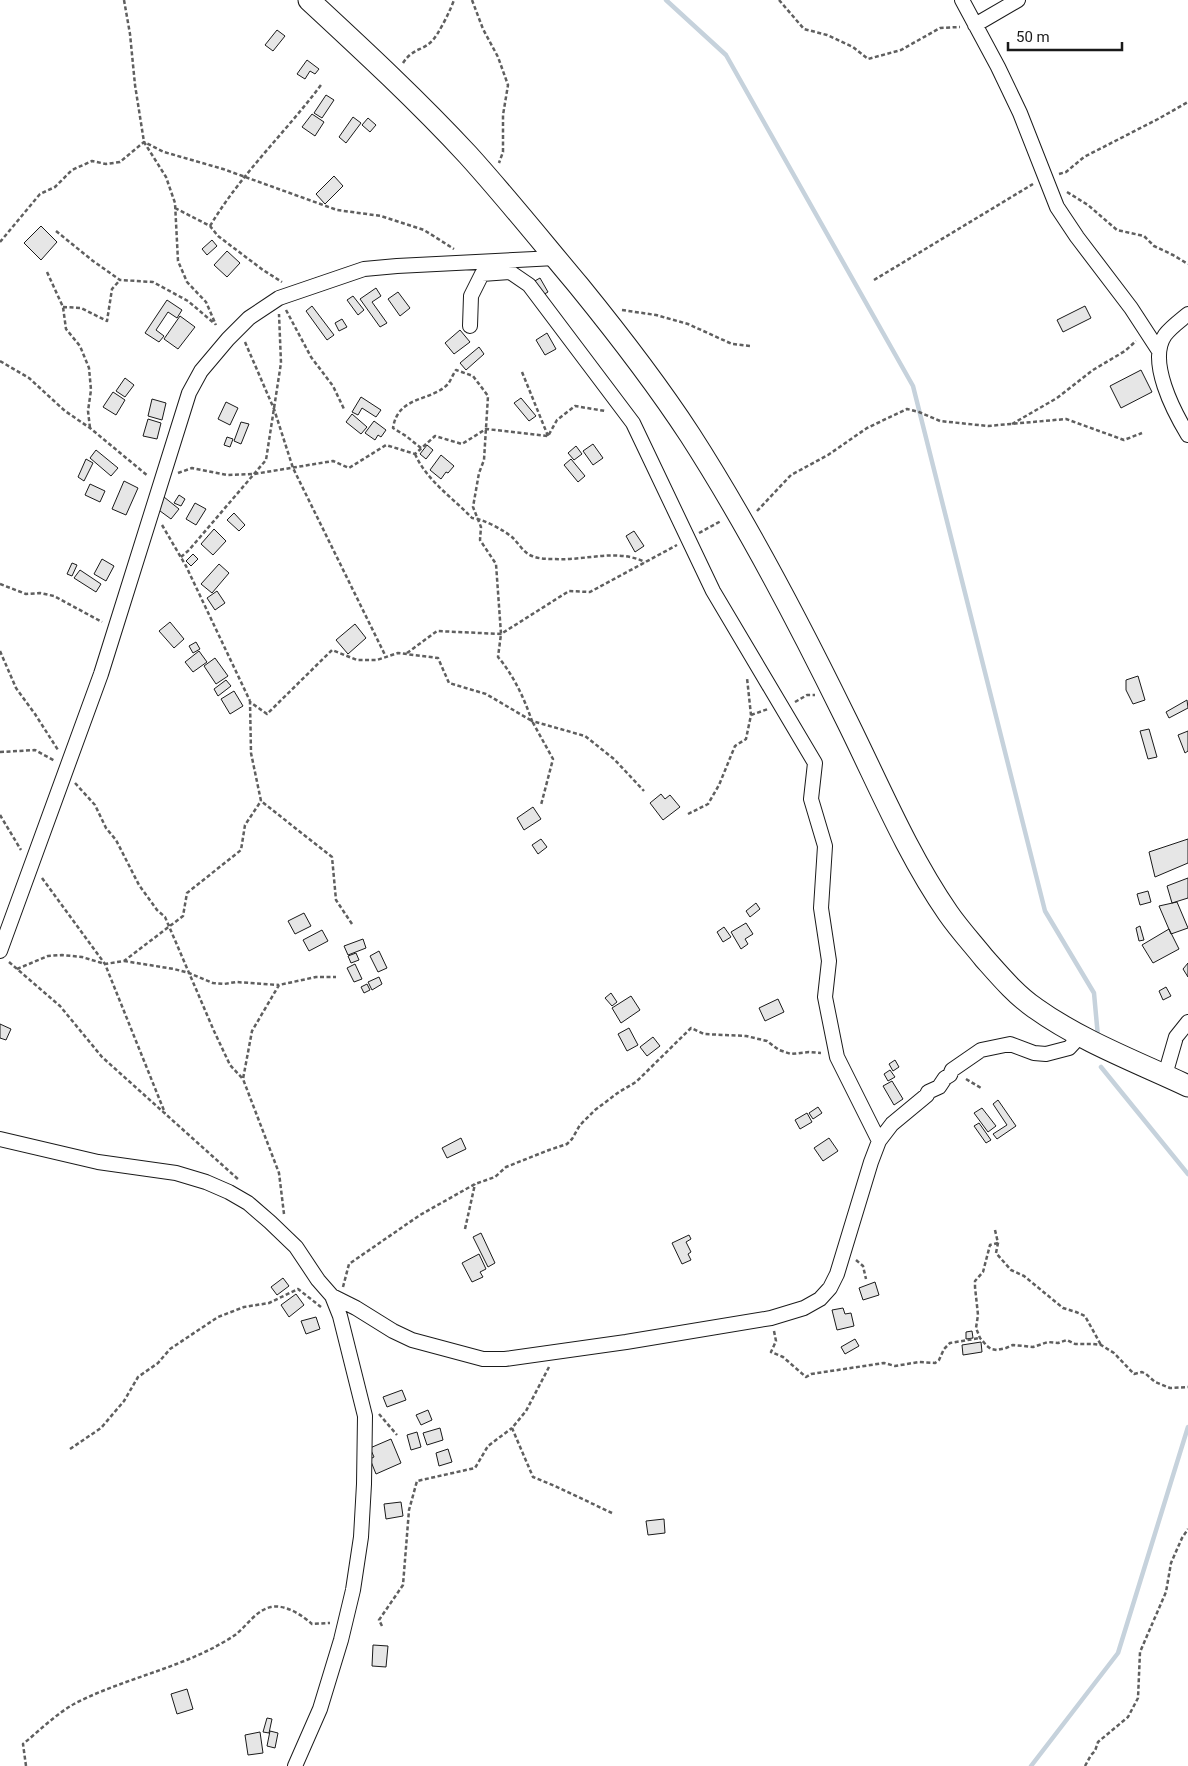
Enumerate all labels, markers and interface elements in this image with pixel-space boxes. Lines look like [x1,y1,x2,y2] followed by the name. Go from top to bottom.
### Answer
[1008,20,1122,52] scale bar
[1016,28,1050,46] text: 50 m

